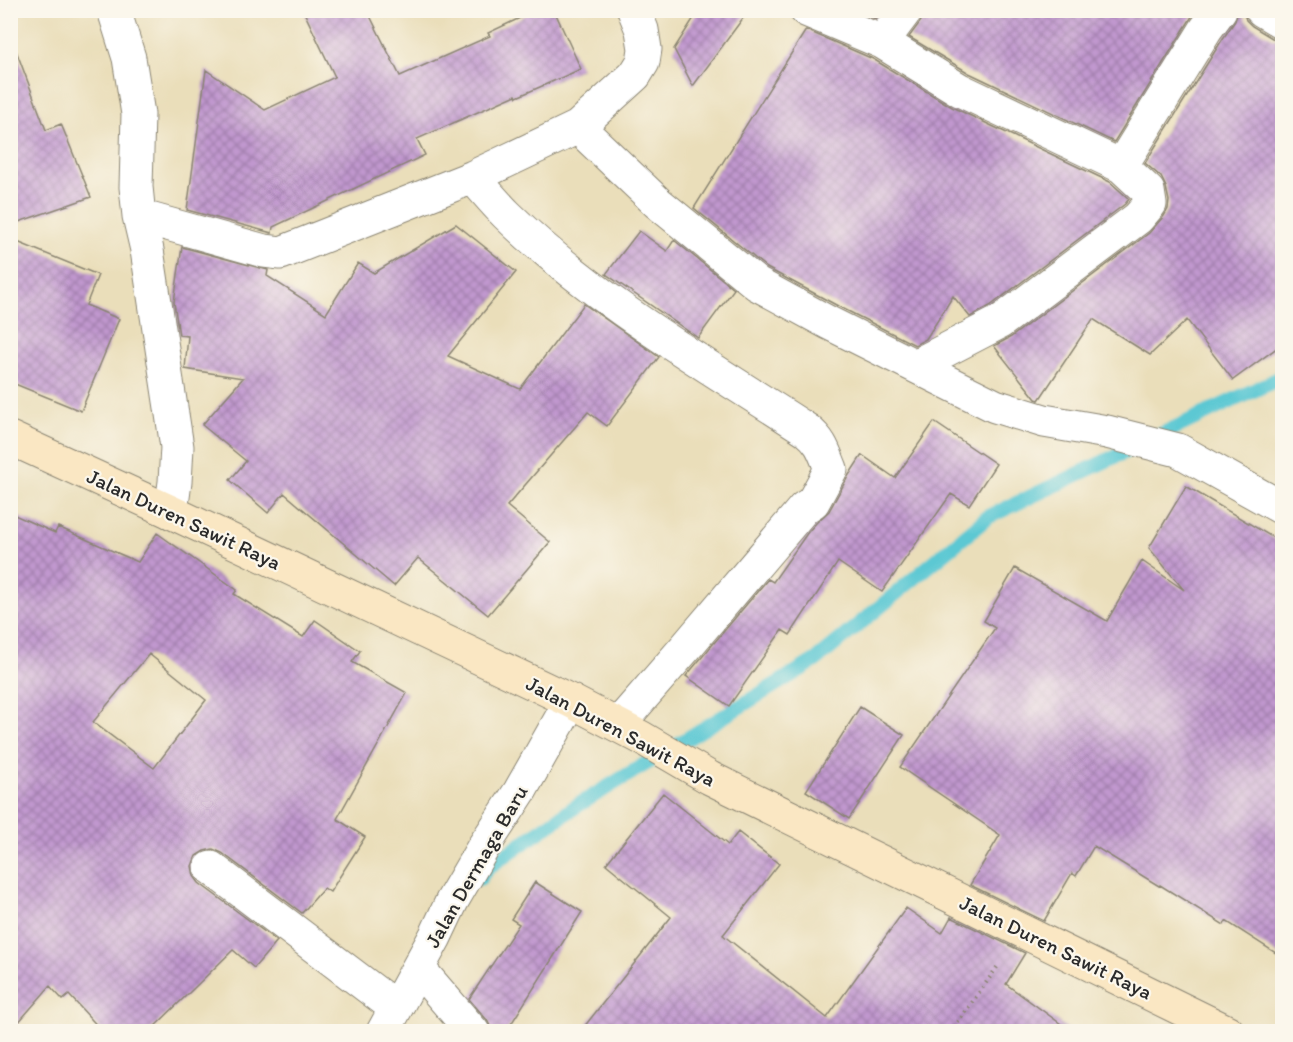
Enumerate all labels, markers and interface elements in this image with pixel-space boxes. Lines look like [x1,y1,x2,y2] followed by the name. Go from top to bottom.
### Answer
[83,463,285,575] street label: Jalan Duren Sawit Raya
[522,670,720,792] street label: Jalan Duren Sawit Raya
[419,780,533,952] street label: Jalan Dermaga Baru
[956,890,1156,1004] street label: Jalan Duren Sawit Raya

